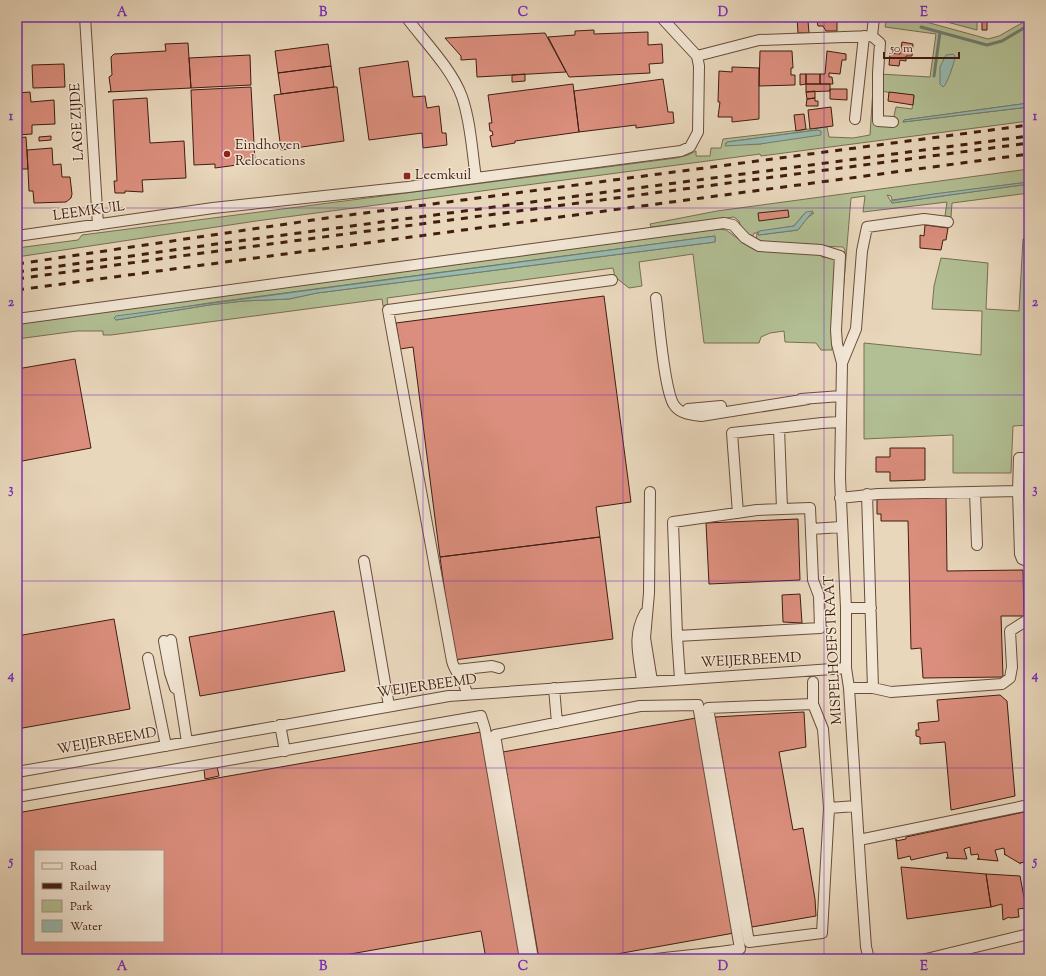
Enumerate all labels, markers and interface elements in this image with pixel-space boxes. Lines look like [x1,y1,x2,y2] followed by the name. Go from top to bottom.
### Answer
[117,4,128,22] text: A
[319,4,328,22] text: B
[518,4,528,22] text: C
[718,4,728,22] text: D
[920,4,928,22] text: E
[884,34,959,60] scale bar
[889,40,913,58] text: 50 m
[66,82,90,162] street label: LAGE ZIJDE
[9,108,14,126] text: 1
[1033,108,1038,126] text: 1
[235,136,305,172] place label: Eindhoven Relocations
[222,149,232,159] marker: Eindhoven Relocations
[415,166,471,186] place label: Leemkuil
[402,171,412,181] marker: Leemkuil
[52,197,127,227] street label: LEEMKUIL
[8,294,15,312] text: 2
[1032,294,1039,312] text: 2
[8,481,14,499] text: 3
[1032,481,1038,499] text: 3
[820,575,848,725] street label: MISPELHOEFSTRAAT
[700,648,802,674] street label: WEIJERBEEMD
[7,667,15,685] text: 4
[1031,667,1039,685] text: 4
[376,670,478,704] street label: WEIJERBEEMD
[56,723,158,761] street label: WEIJERBEEMD
[34,850,164,942] legend
[8,853,14,871] text: 5
[1032,853,1038,871] text: 5
[70,858,97,876] text: Road
[70,878,111,896] text: Railway
[70,898,93,916] text: Park
[70,918,103,936] text: Water
[117,958,128,976] text: A
[319,958,328,976] text: B
[518,958,528,976] text: C
[718,958,728,976] text: D
[920,958,928,976] text: E

